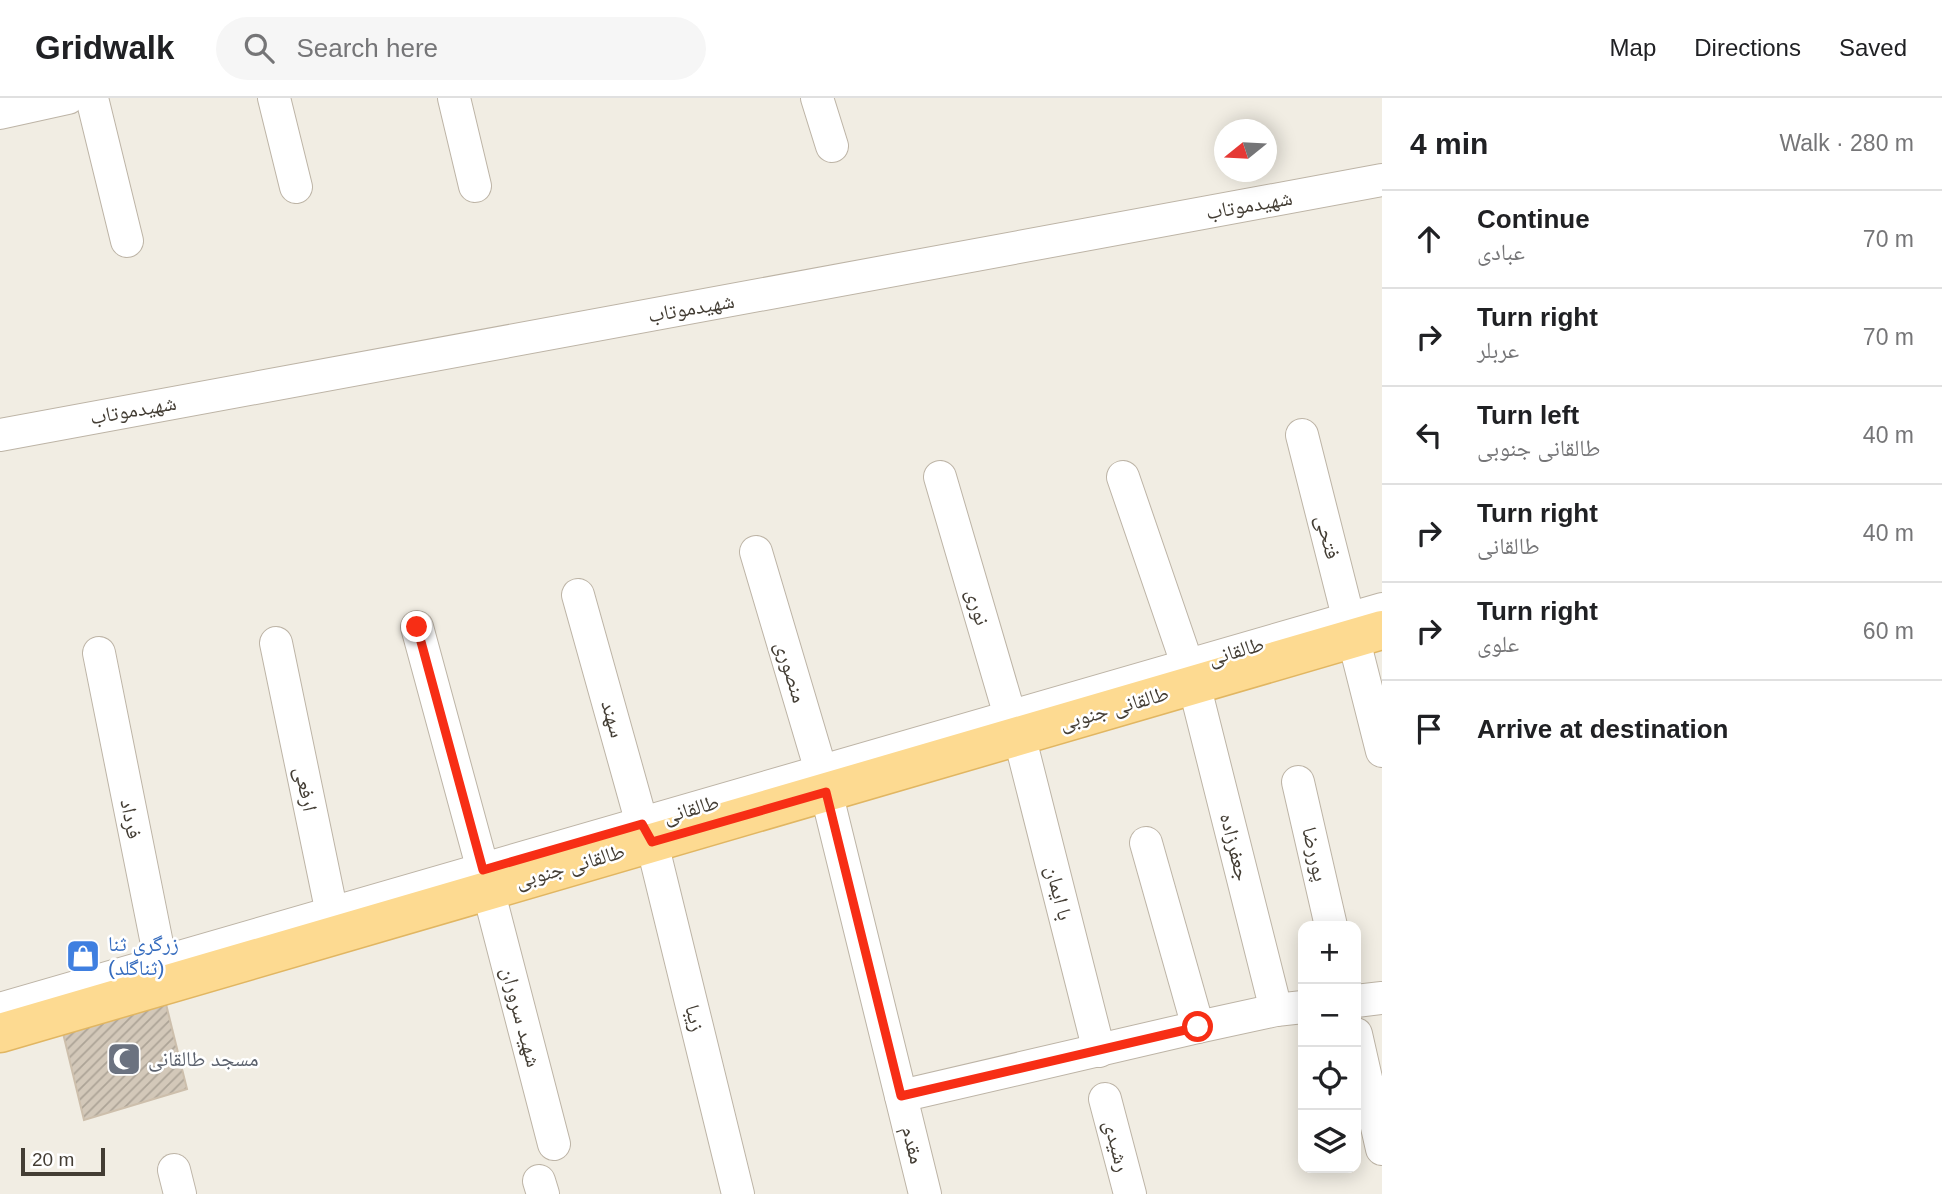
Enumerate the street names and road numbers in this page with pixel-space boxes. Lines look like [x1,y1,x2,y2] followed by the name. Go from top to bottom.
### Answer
[1204,186,1294,224] street label: شهیدموتاب
[646,289,736,327] street label: شهیدموتاب
[88,391,178,429] street label: شهیدموتاب
[1310,512,1345,562] street label: فتحی
[961,586,995,628] street label: نوری
[1205,632,1267,671] street label: طالقانی
[770,638,812,706] street label: منصوری
[1057,681,1172,736] street label: طالقانی جنوبی
[596,697,630,741] street label: سهند
[289,765,322,814] street label: ارفعی
[660,790,722,829] street label: طالقانی
[116,797,147,841] street label: فرداد
[1216,811,1255,883] street label: جعفرزاده
[1297,824,1333,884] street label: پوررضا
[513,839,628,894] street label: طالقانی جنوبی
[1041,863,1077,923] street label: با ایمان
[496,964,546,1070] street label: شهید سروران
[680,1002,710,1034] street label: زیبا
[1099,1118,1135,1174] street label: رشیدی
[895,1124,929,1167] street label: مقدم

